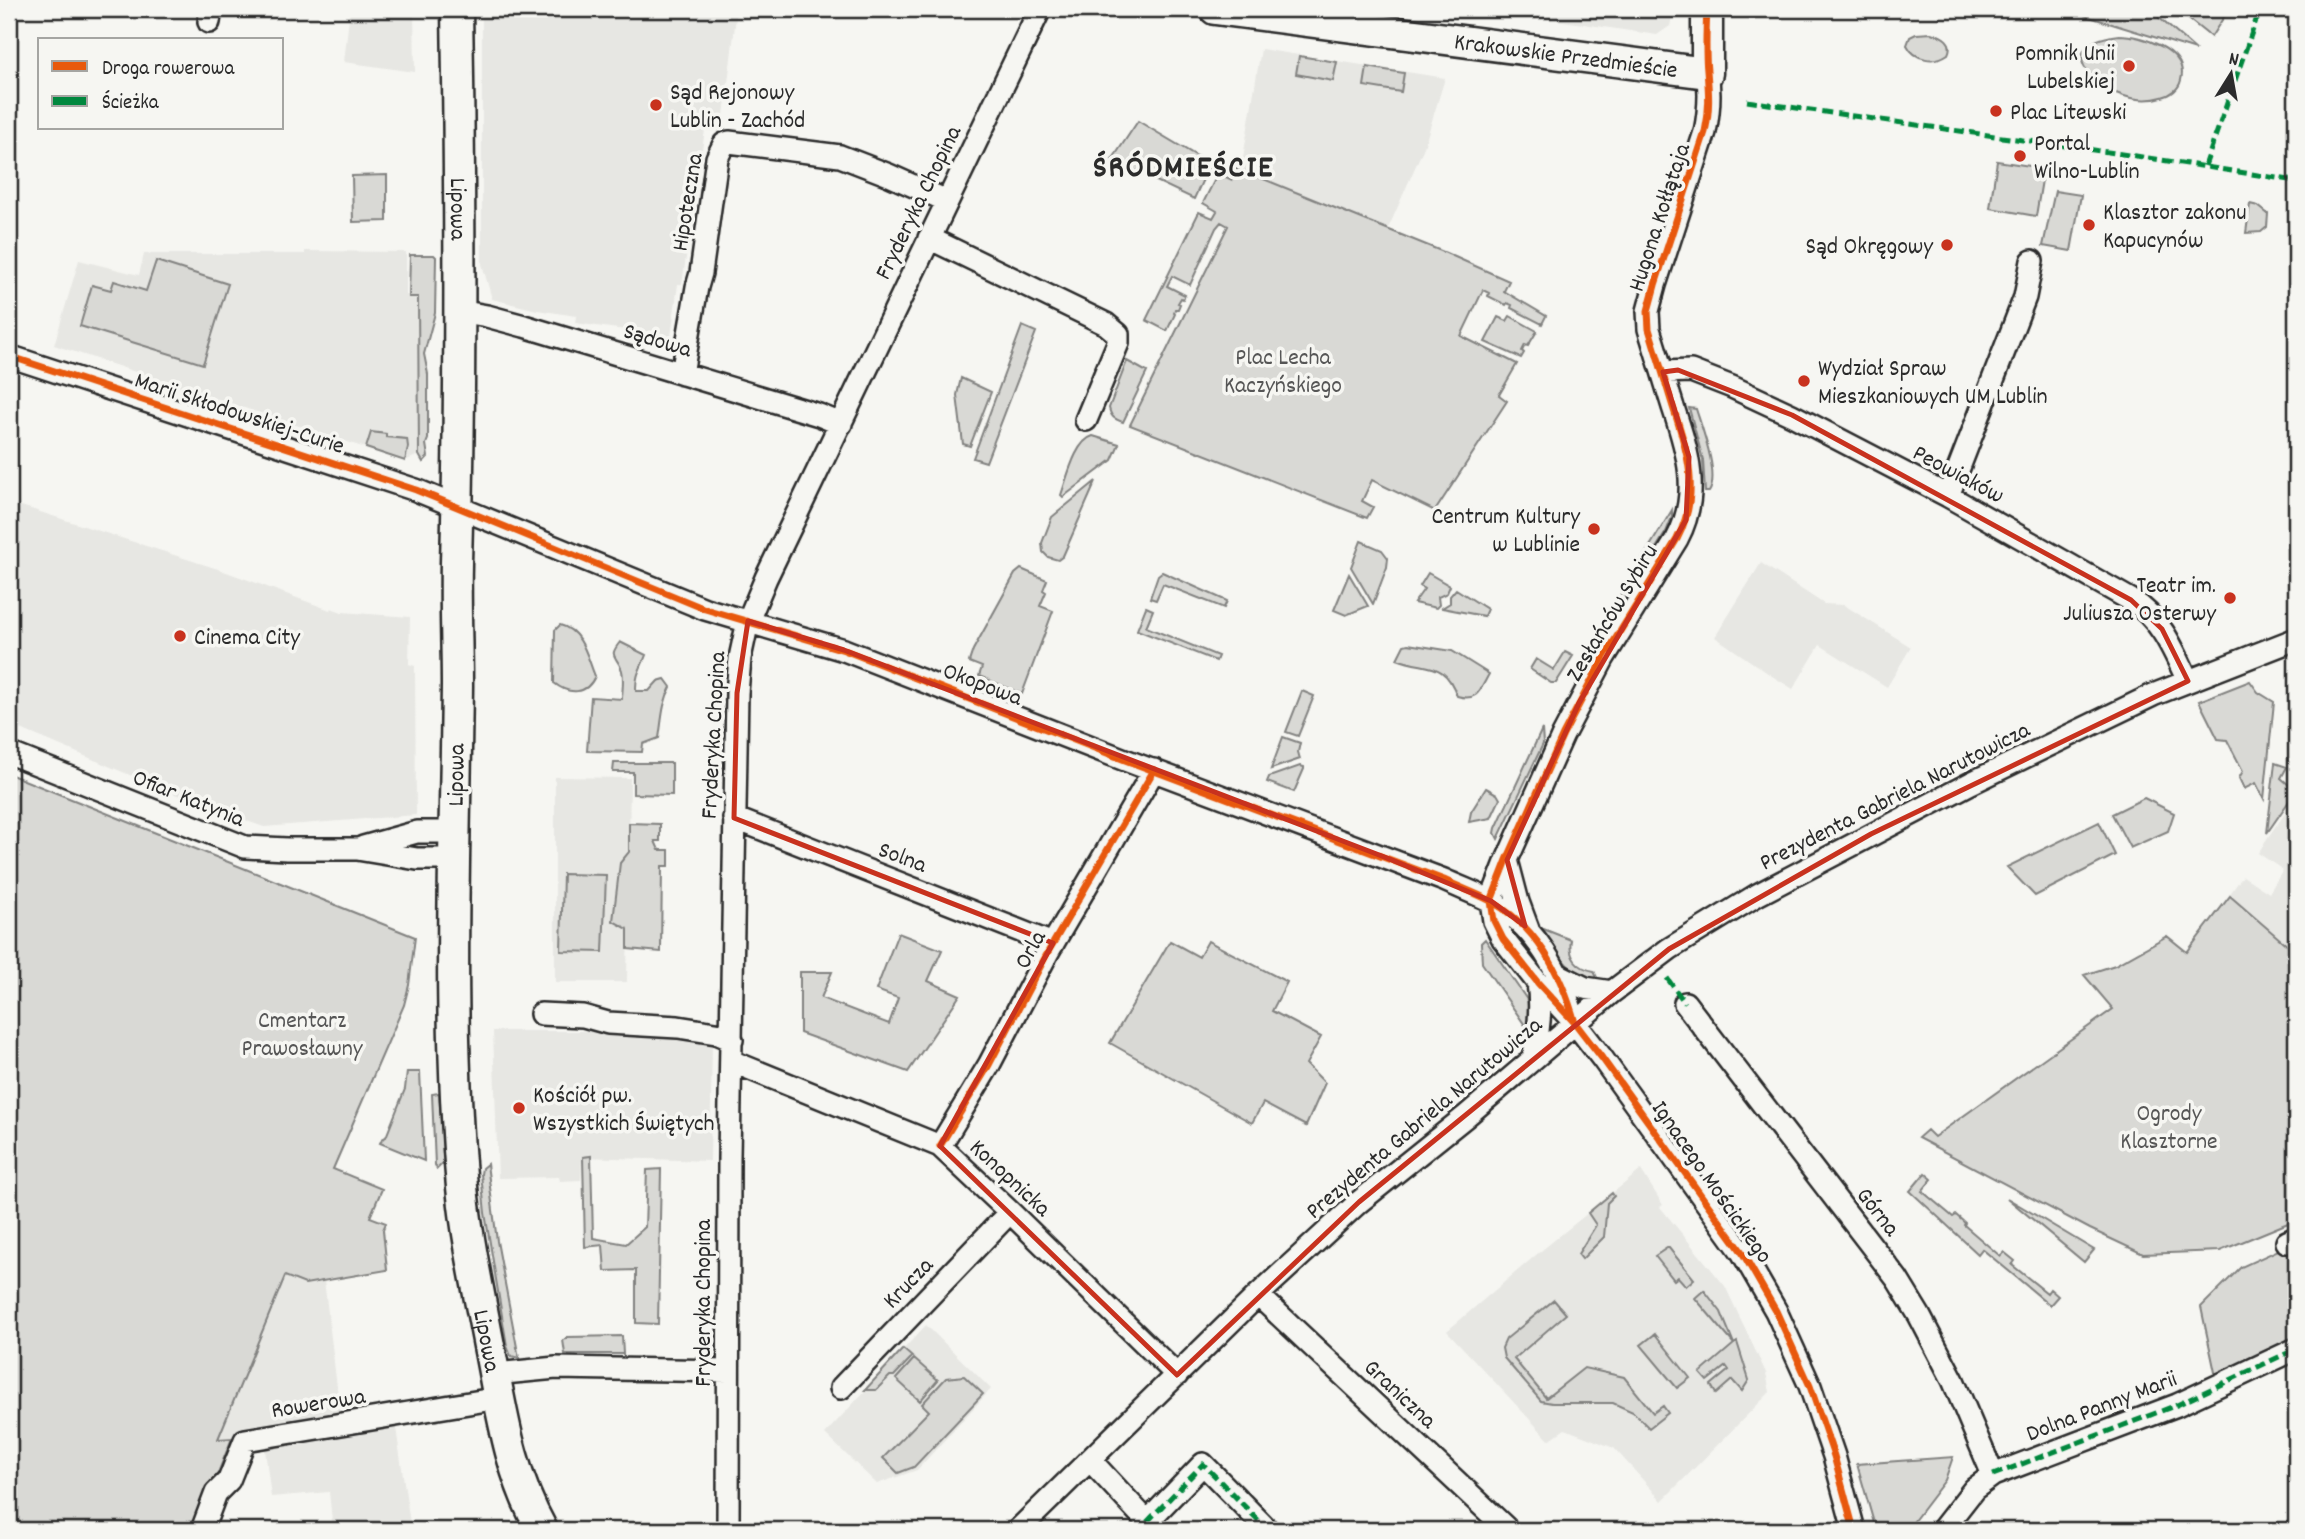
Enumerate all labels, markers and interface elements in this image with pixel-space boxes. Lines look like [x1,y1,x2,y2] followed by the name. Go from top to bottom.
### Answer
[1452,26,1679,89] street label: Krakowskie Przedmieście
[38,38,284,130] legend
[2015,38,2115,100] place label: Pomnik Unii Lubelskiej
[2196,38,2266,108] north arrow
[2226,47,2241,75] text: N
[102,55,235,85] text: Droga rowerowa
[2121,58,2137,74] marker: Pomnik Unii Lubelskiej
[670,77,805,139] place label: Sąd Rejonowy Lublin - Zachód
[102,89,160,119] text: Ścieżka
[648,97,664,113] marker: Sąd Rejonowy Lublin - Zachód
[2010,97,2126,131] place label: Plac Litewski
[1988,103,2004,119] marker: Plac Litewski
[868,120,972,286] street label: Fryderyka Chopina
[2034,128,2140,190] place label: Portal Wilno-Lublin
[1621,139,1701,296] street label: Hugona Kołłątaja
[1093,147,1275,193] district label: ŚRÓDMIEŚCIE
[2012,148,2028,164] marker: Portal Wilno-Lublin
[664,150,714,254] street label: Hipoteczna
[439,177,473,241] street label: Lipowa
[2103,197,2247,259] place label: Klasztor zakonu Kapucynów
[2081,217,2097,233] marker: Klasztor zakonu Kapucynów
[1806,231,1934,265] place label: Sąd Okręgowy
[1939,237,1955,253] marker: Sąd Okręgowy
[619,315,696,369] street label: Sądowa
[1224,342,1342,404] park label: Plac Lecha Kaczyńskiego
[1818,353,2048,415] place label: Wydział Spraw Mieszkaniowych UM Lublin
[130,365,348,465] street label: Marii Skłodowskiej-Curie
[1796,373,1812,389] marker: Wydział Spraw Mieszkaniowych UM Lublin
[1906,437,2009,514] street label: Peowiaków
[1431,501,1581,563] place label: Centrum Kultury w Lublinie
[1586,521,1602,537] marker: Centrum Kultury w Lublinie
[1559,538,1668,689] street label: Zesłańców Sybiru
[2063,570,2217,632] place label: Teatr im. Juliusza Osterwy
[2222,590,2238,606] marker: Teatr im. Juliusza Osterwy
[194,622,301,656] place label: Cinema City
[172,628,188,644] marker: Cinema City
[694,650,736,820] street label: Fryderyka Chopina
[937,655,1027,717] street label: Okopowa
[1754,714,2037,881] street label: Prezydenta Gabriela Narutowicza
[440,743,476,807] street label: Lipowa
[127,762,250,838] street label: Ofiar Katynia
[873,834,932,884] street label: Solna
[1007,924,1056,976] street label: Orla
[242,1005,364,1067] park label: Cmentarz Prawosławny
[1299,1010,1551,1229] street label: Prezydenta Gabriela Narutowicza
[533,1080,715,1142] place label: Kościół pw. Wszystkich Świętych
[1642,1094,1780,1271] street label: Ignacego Mościckiego
[2120,1098,2218,1160] park label: Ogrody Klasztorne
[511,1100,527,1116] marker: Kościół pw. Wszystkich Świętych
[960,1132,1058,1227] street label: Konopnicka
[1847,1181,1907,1245] street label: Górna
[688,1218,722,1387] street label: Fryderyka Chopina
[876,1250,943,1318] street label: Krucza
[462,1307,508,1376] street label: Lipowa
[1355,1352,1444,1438] street label: Graniczna
[2022,1363,2182,1452] street label: Dolna Panny Marii
[269,1381,369,1429] street label: Rowerowa

